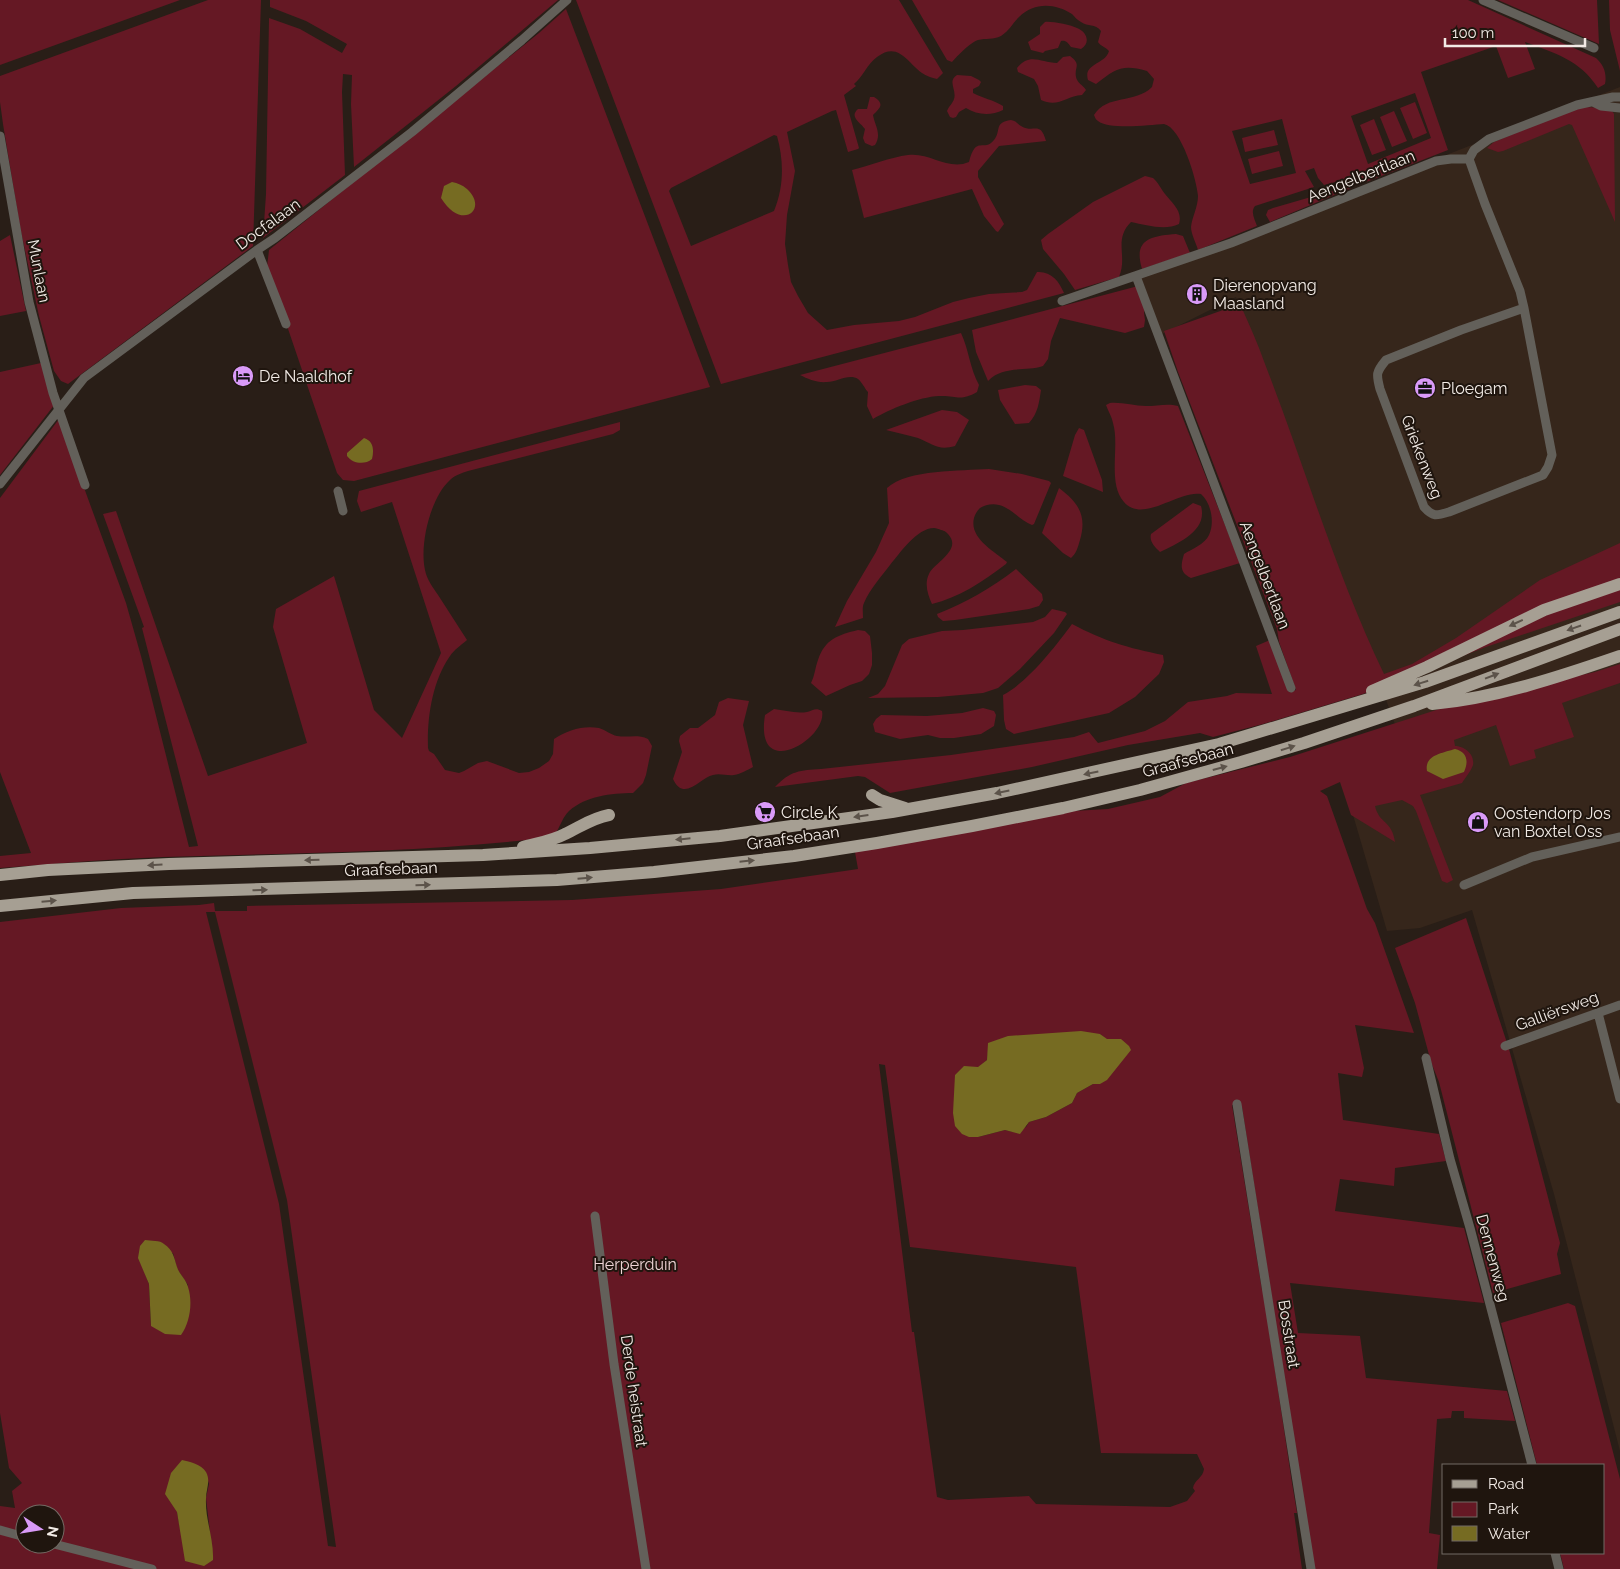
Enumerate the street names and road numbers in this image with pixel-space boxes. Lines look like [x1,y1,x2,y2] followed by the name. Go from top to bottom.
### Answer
[1304,146,1418,206] street label: Aengelbertlaan
[232,194,304,254] street label: Docfalaan
[24,238,54,304] street label: Munlaan
[1397,412,1447,502] street label: Griekenweg
[1236,518,1294,632] street label: Aengelbertlaan
[1140,739,1236,781] street label: Graafsebaan
[745,822,841,854] street label: Graafsebaan
[344,858,438,880] street label: Graafsebaan
[1513,987,1601,1035] street label: Galliërsweg
[1472,1212,1514,1304] street label: Dennenweg
[1274,1298,1304,1370] street label: Bosstraat
[617,1334,651,1449] street label: Derde heistraat

